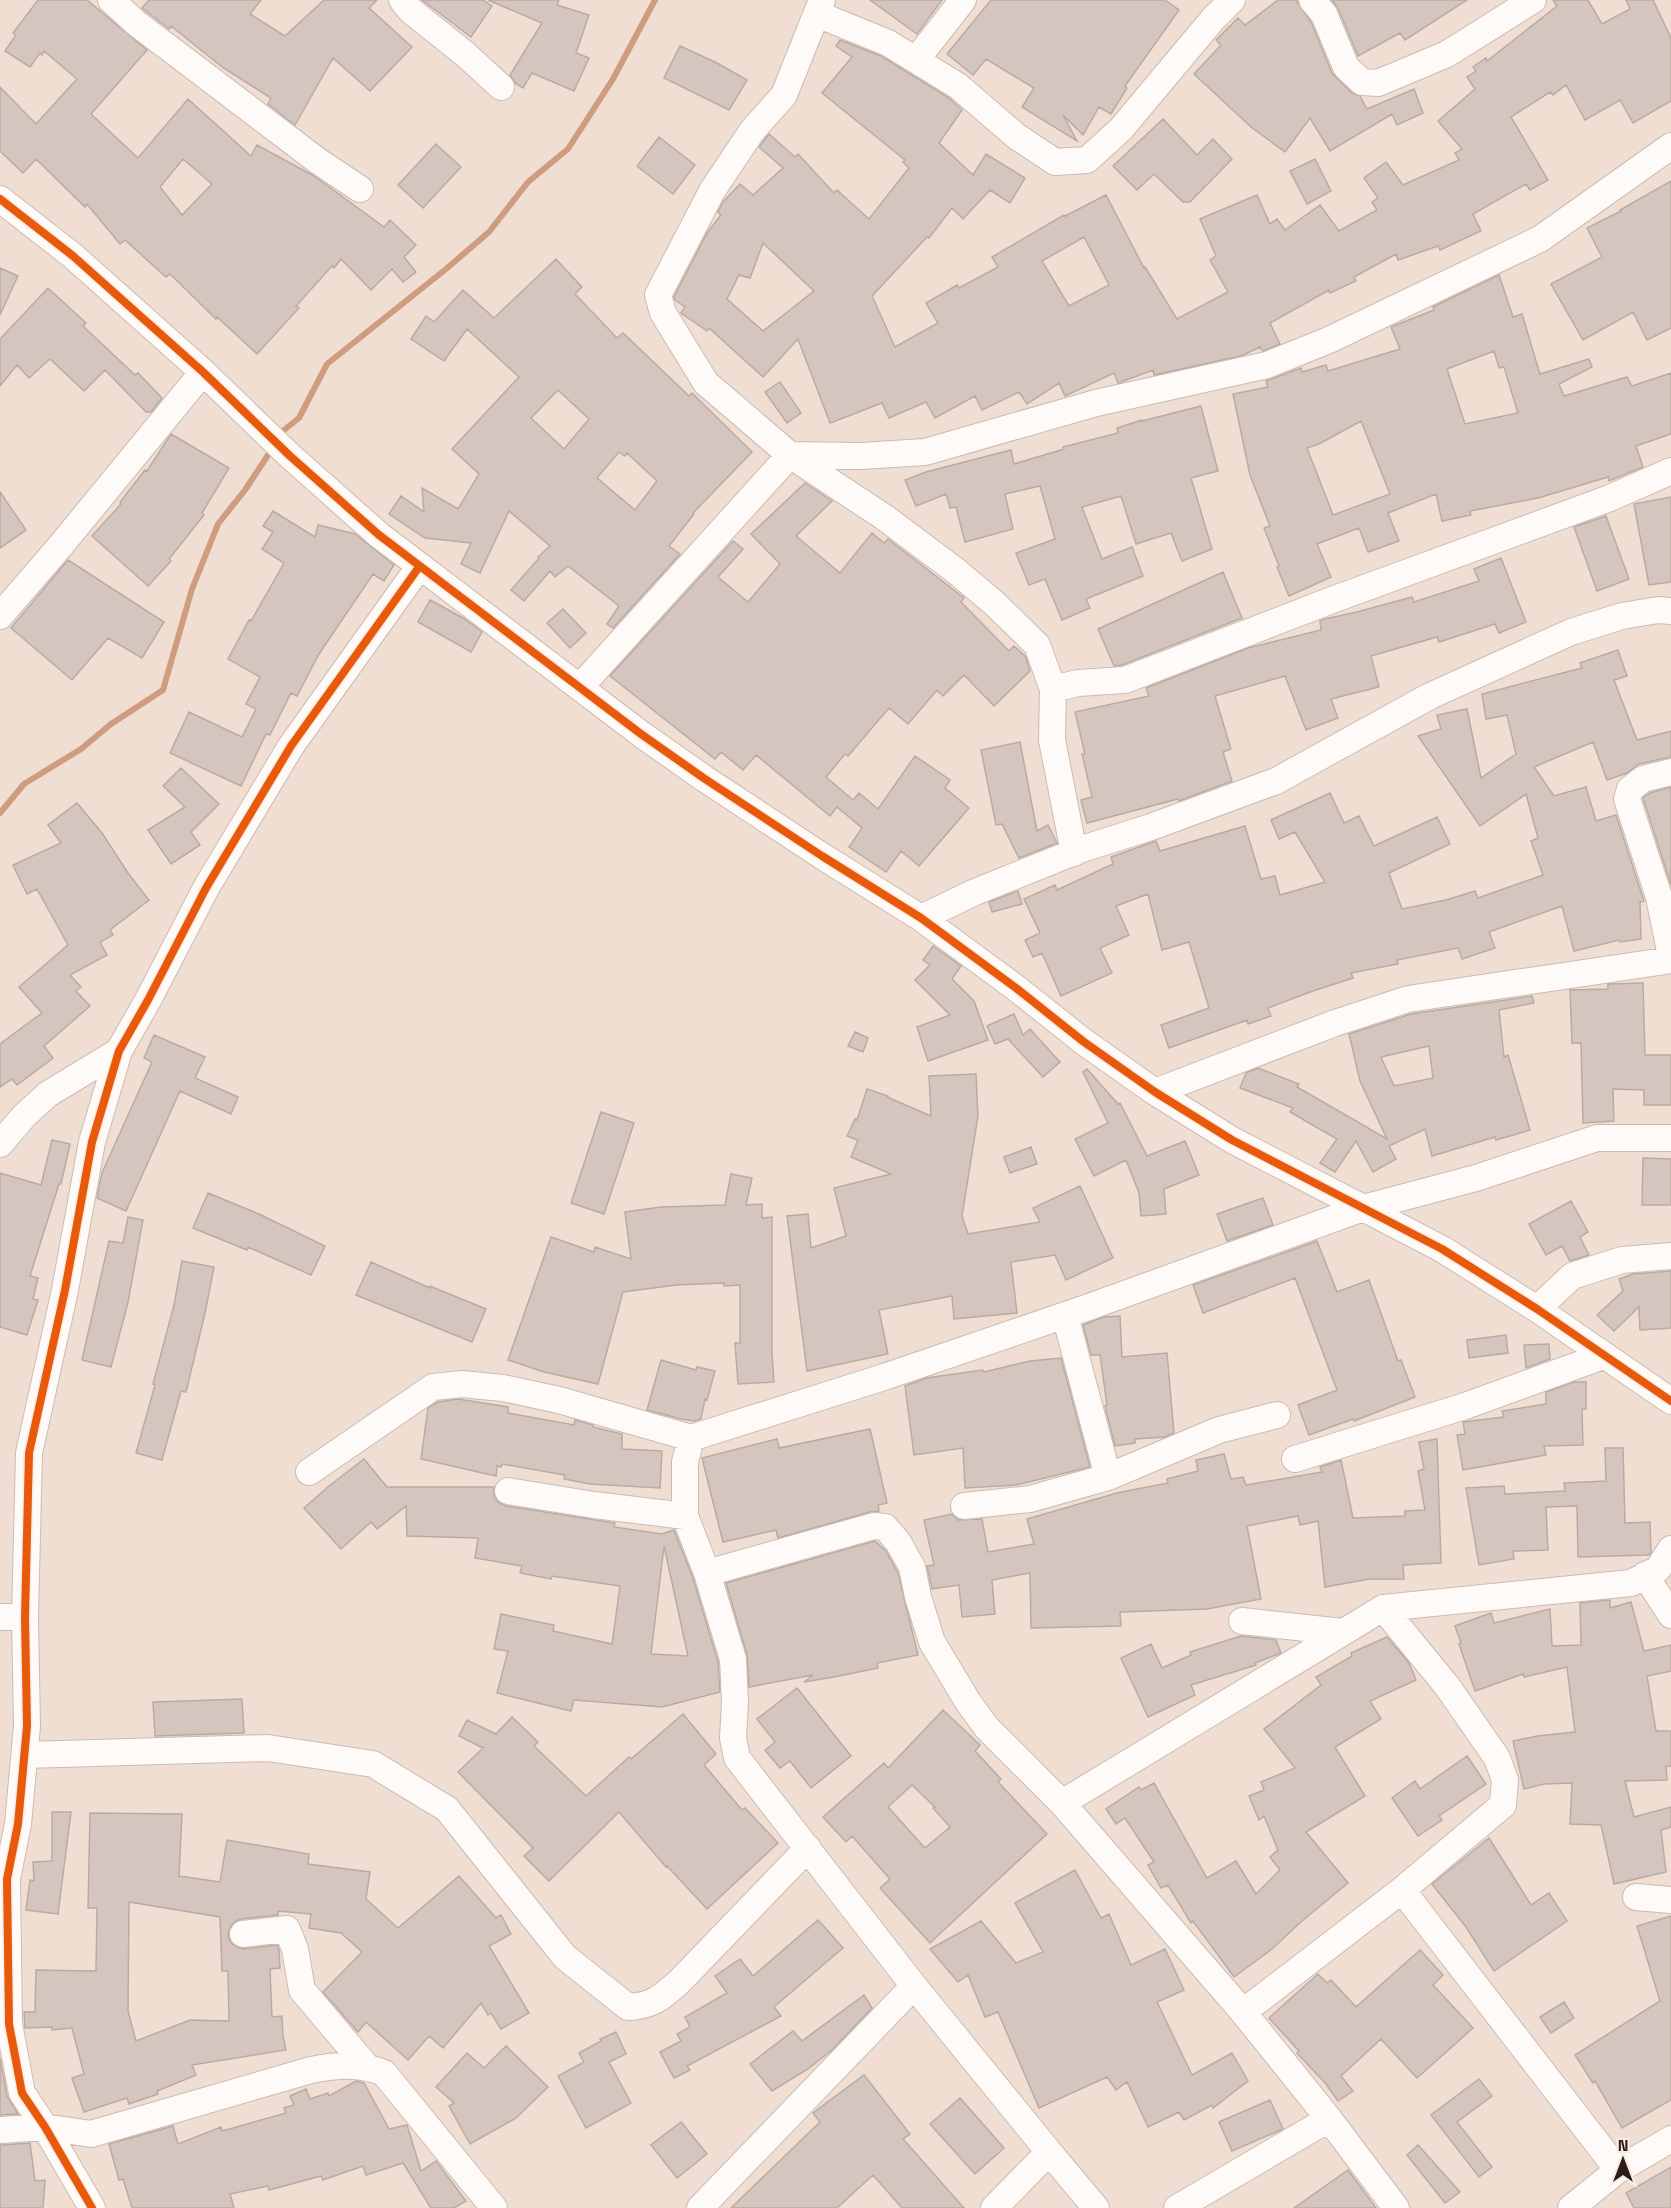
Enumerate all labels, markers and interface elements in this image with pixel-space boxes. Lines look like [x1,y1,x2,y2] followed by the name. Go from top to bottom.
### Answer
[1593,2130,1653,2190] north arrow
[1618,2135,1628,2156] text: N

